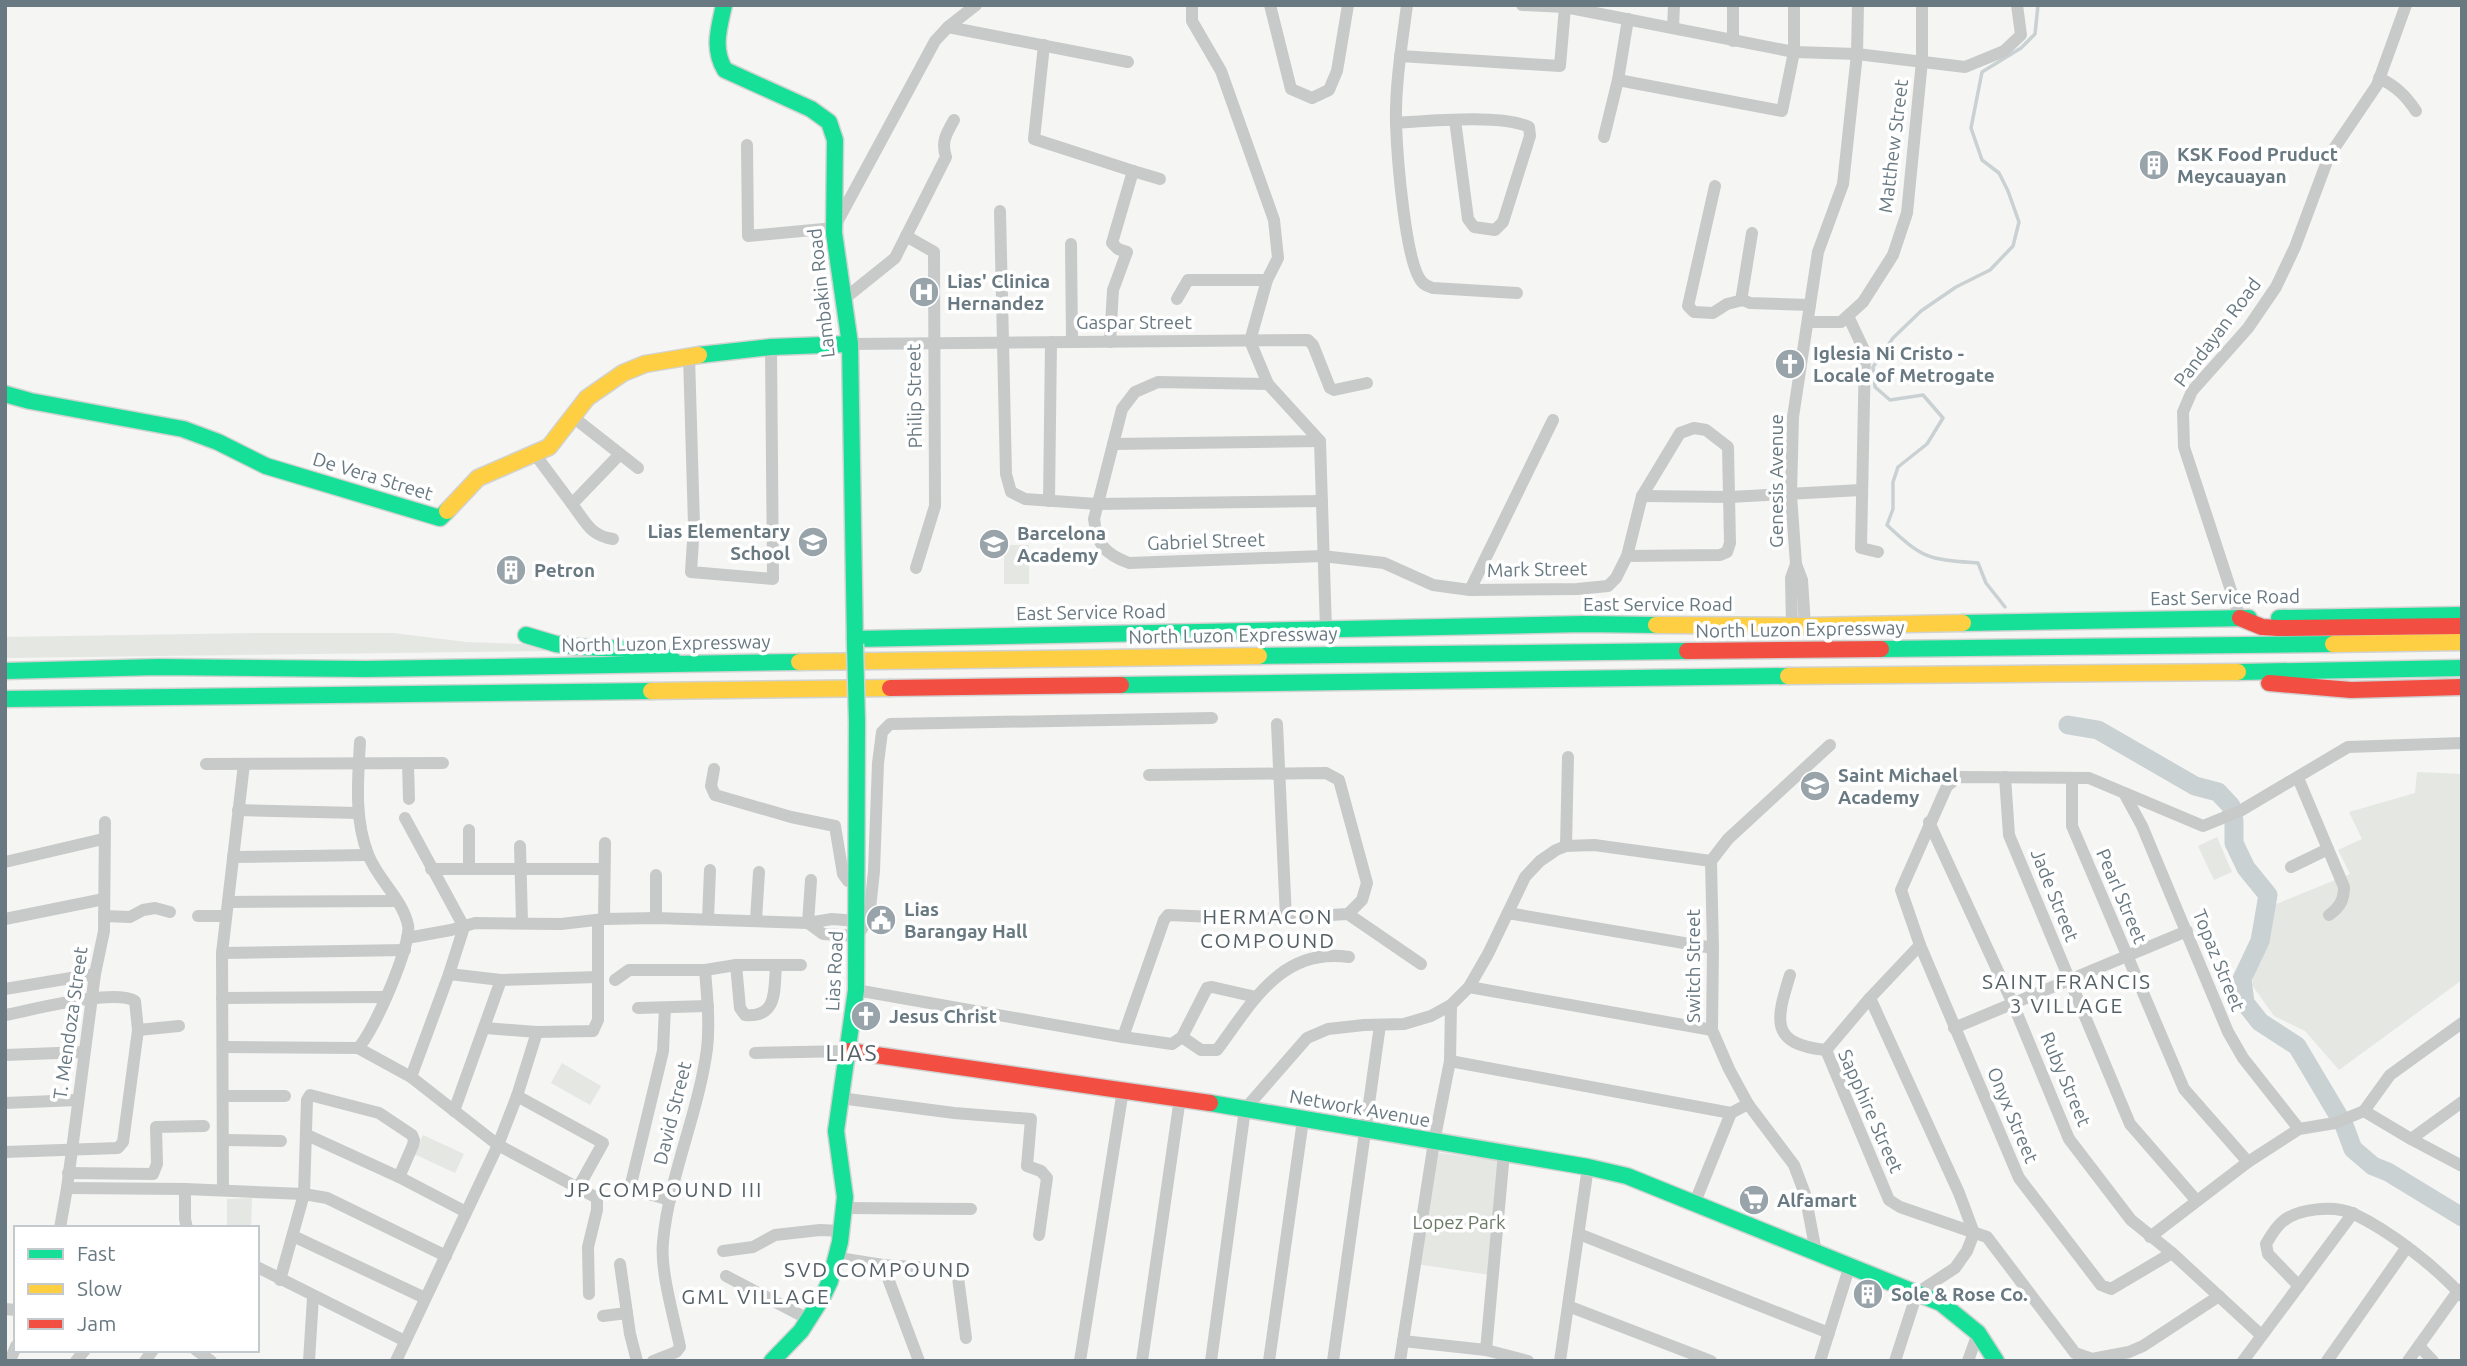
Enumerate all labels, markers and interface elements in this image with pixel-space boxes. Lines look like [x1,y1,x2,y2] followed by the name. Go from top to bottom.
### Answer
[1874,77,1912,214] street label: Matthew Street
[2177,143,2338,187] place label: KSK Food Pruduct Meycauayan
[2137,148,2171,182] building icon: KSK Food Pruduct Meycauayan
[803,227,839,359] street label: Lambakin Road
[947,270,1050,314] place label: Lias' Clinica Hernandez
[2169,273,2265,391] street label: Pandayan Road
[907,275,941,309] hospital icon: Lias' Clinica Hernandez
[1076,311,1193,333] street label: Gaspar Street
[1813,342,1995,386] place label: Iglesia Ni Cristo - Locale of Metrogate
[902,343,926,449] street label: Philip Street
[1773,347,1807,381] church icon: Iglesia Ni Cristo - Locale of Metrogate
[1765,414,1787,548] street label: Genesis Avenue
[310,447,436,505] street label: De Vera Street
[647,520,790,564] place label: Lias Elementary School
[1017,522,1106,566] place label: Barcelona Academy
[796,525,830,559] school or university icon: Lias Elementary School
[977,527,1011,561] school or university icon: Barcelona Academy
[1147,528,1266,554] street label: Gabriel Street
[494,553,528,587] building icon: Petron
[1487,557,1588,581] street label: Mark Street
[534,559,595,581] place label: Petron
[2150,585,2300,609] street label: East Service Road
[1583,593,1733,615] street label: East Service Road
[1016,600,1166,624] street label: East Service Road
[1695,616,1905,642] street label: North Luzon Expressway
[1128,622,1338,648] street label: North Luzon Expressway
[561,630,771,656] street label: North Luzon Expressway
[1838,764,1958,808] place label: Saint Michael Academy
[1798,769,1832,803] school or university icon: Saint Michael Academy
[2026,845,2084,945] street label: Jade Street
[2092,845,2152,947] street label: Pearl Street
[904,898,1028,942] place label: Lias Barangay Hall
[864,903,898,937] public building icon: Lias Barangay Hall
[1200,904,1336,952] district label: HERMACON COMPOUND
[2189,906,2250,1015] street label: Topaz Street
[1682,909,1704,1023] street label: Switch Street
[821,930,847,1012] street label: Lias Road
[48,945,92,1101] street label: T. Mendoza Street
[1982,969,2152,1017] district label: SAINT FRANCIS 3 VILLAGE
[849,999,883,1033] church icon: Jesus Christ
[889,1005,997,1027] place label: Jesus Christ
[2036,1029,2096,1130] street label: Ruby Street
[826,1040,878,1065] district label: LIAS
[1834,1046,1908,1176] street label: Sapphire Street
[649,1059,696,1167] street label: David Street
[1983,1064,2043,1167] street label: Onyx Street
[1288,1085,1432,1131] street label: Network Avenue
[565,1177,763,1201] district label: JP COMPOUND III
[1737,1183,1771,1217] supermarket icon: Alfamart
[1777,1189,1857,1211] place label: Alfamart
[1412,1211,1506,1233] park label: Lopez Park
[14,1226,259,1352] legend
[77,1241,115,1265] text: Fast
[784,1257,972,1281] district label: SVD COMPOUND
[77,1276,122,1300] text: Slow
[1851,1277,1885,1311] building icon: Sole & Rose Co.
[1891,1283,2028,1305] place label: Sole & Rose Co.
[681,1284,831,1308] district label: GML VILLAGE
[77,1311,116,1335] text: Jam

